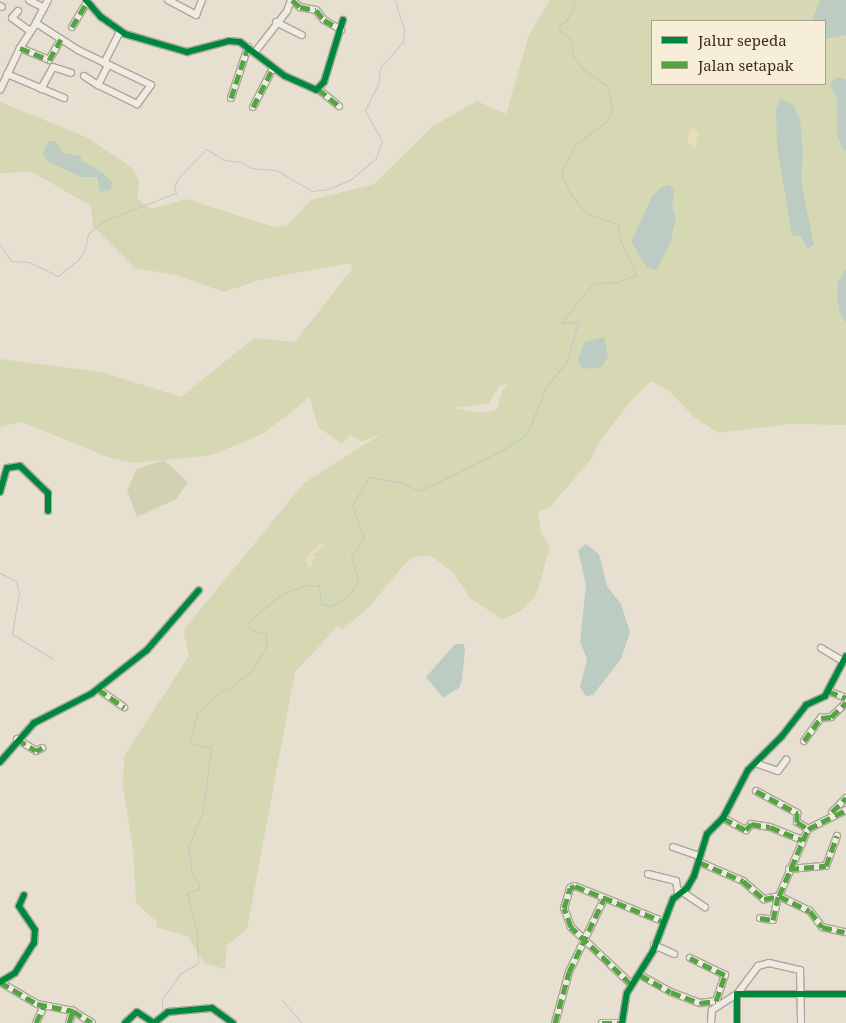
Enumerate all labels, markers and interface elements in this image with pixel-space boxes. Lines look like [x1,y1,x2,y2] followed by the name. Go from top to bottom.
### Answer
[651,20,826,85] legend
[698,30,787,50] text: Jalur sepeda
[698,55,793,75] text: Jalan setapak

